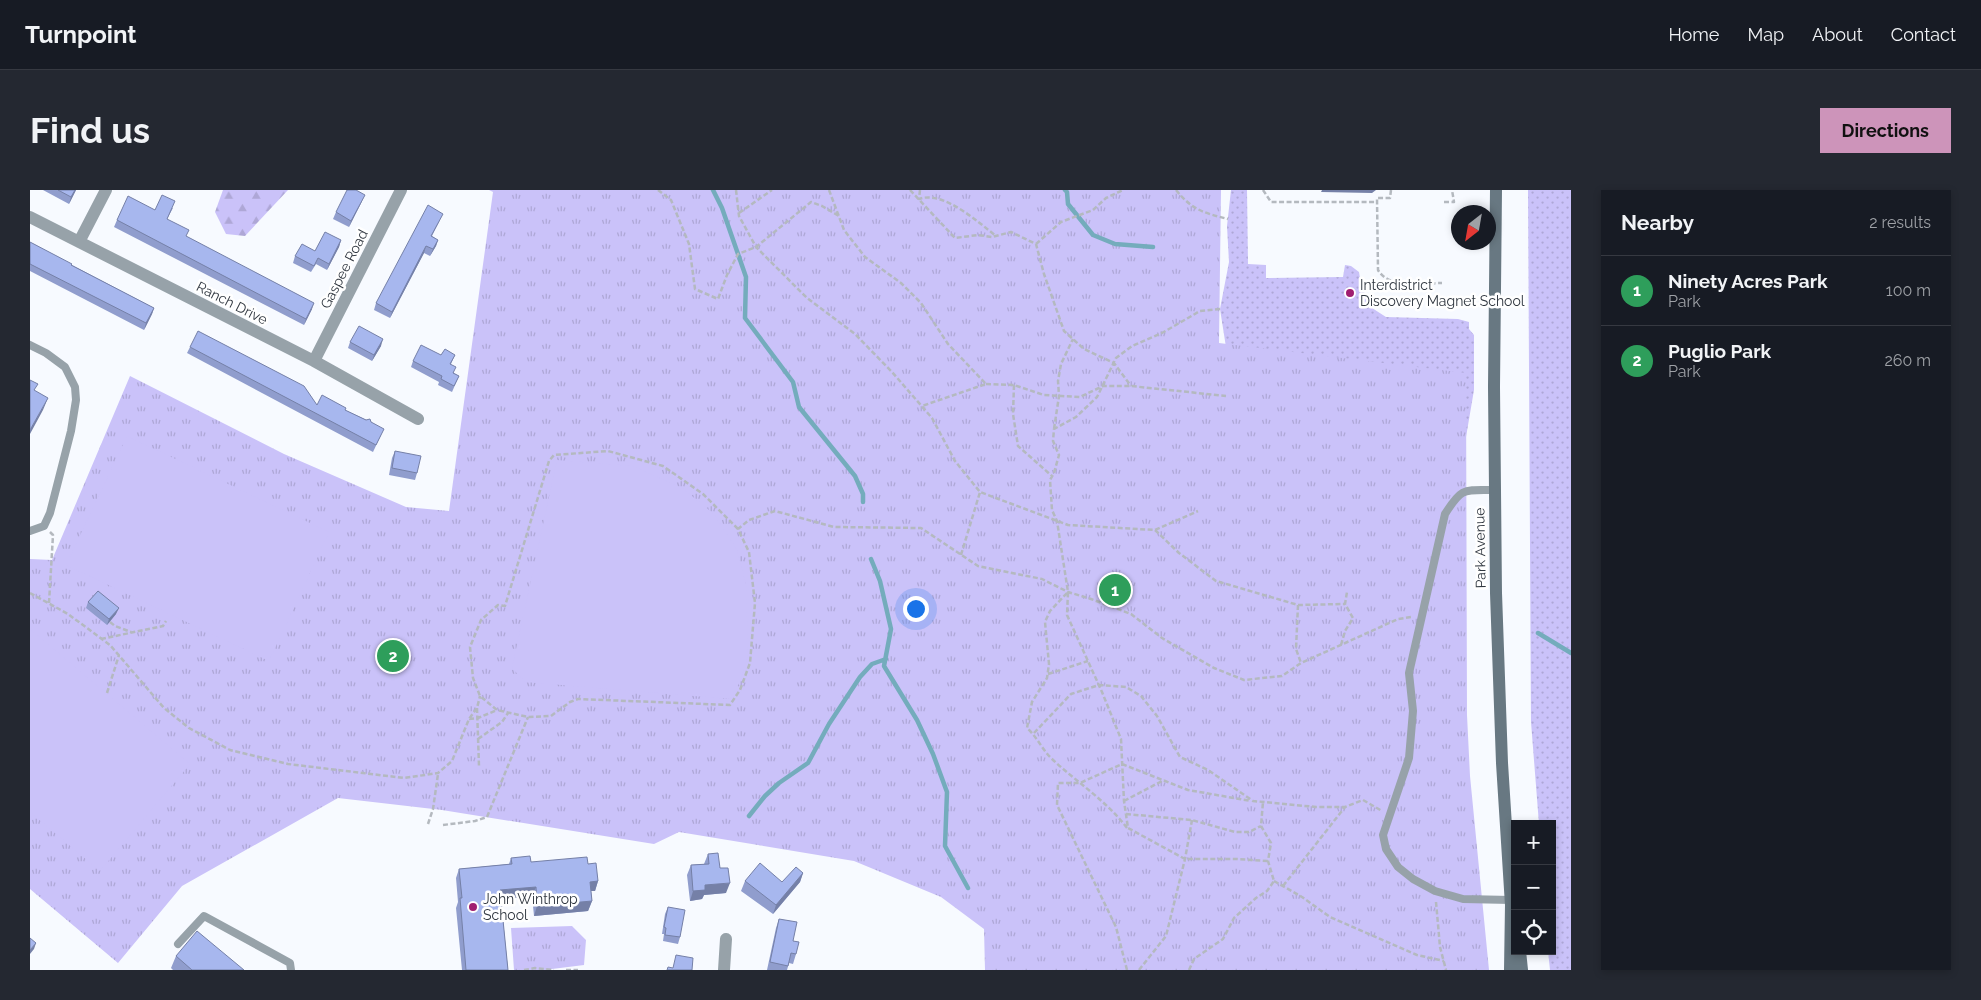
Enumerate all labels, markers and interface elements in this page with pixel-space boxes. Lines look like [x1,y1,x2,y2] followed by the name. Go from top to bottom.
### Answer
[25,20,137,49] text: Turnpoint
[1668,24,1719,45] text: Home
[1747,24,1784,45] text: Map
[1812,24,1863,45] text: About
[1891,24,1956,45] text: Contact
[1820,108,1951,153] button: Directions
[30,110,150,151] text: Find us
[1451,205,1496,250] north arrow
[1621,210,1694,235] text: Nearby
[1869,213,1931,232] text: 2 results
[317,227,371,311] street label: Gaspee Road
[1668,270,1828,292] text: Ninety Acres Park
[1360,277,1525,309] place label: Interdistrict Discovery Magnet School
[194,278,270,328] street label: Ranch Drive
[1633,281,1641,300] text: 1
[1886,281,1931,300] text: 100 m
[1344,287,1356,299] marker: Interdistrict Discovery Magnet School
[1668,292,1701,311] text: Park
[1668,340,1771,362] text: Puglio Park
[1632,351,1642,370] text: 2
[1884,351,1931,370] text: 260 m
[1668,362,1701,381] text: Park
[1471,507,1489,589] street label: Park Avenue
[1099,571,1131,609] pin: 1
[903,596,929,622] your location
[377,637,409,675] pin: 2
[1511,820,1556,955] map controls
[1511,820,1556,865] button: +
[1511,865,1556,910] button: −
[483,891,578,923] place label: John Winthrop School
[467,901,479,913] marker: John Winthrop School
[1511,910,1556,955] button: locate

